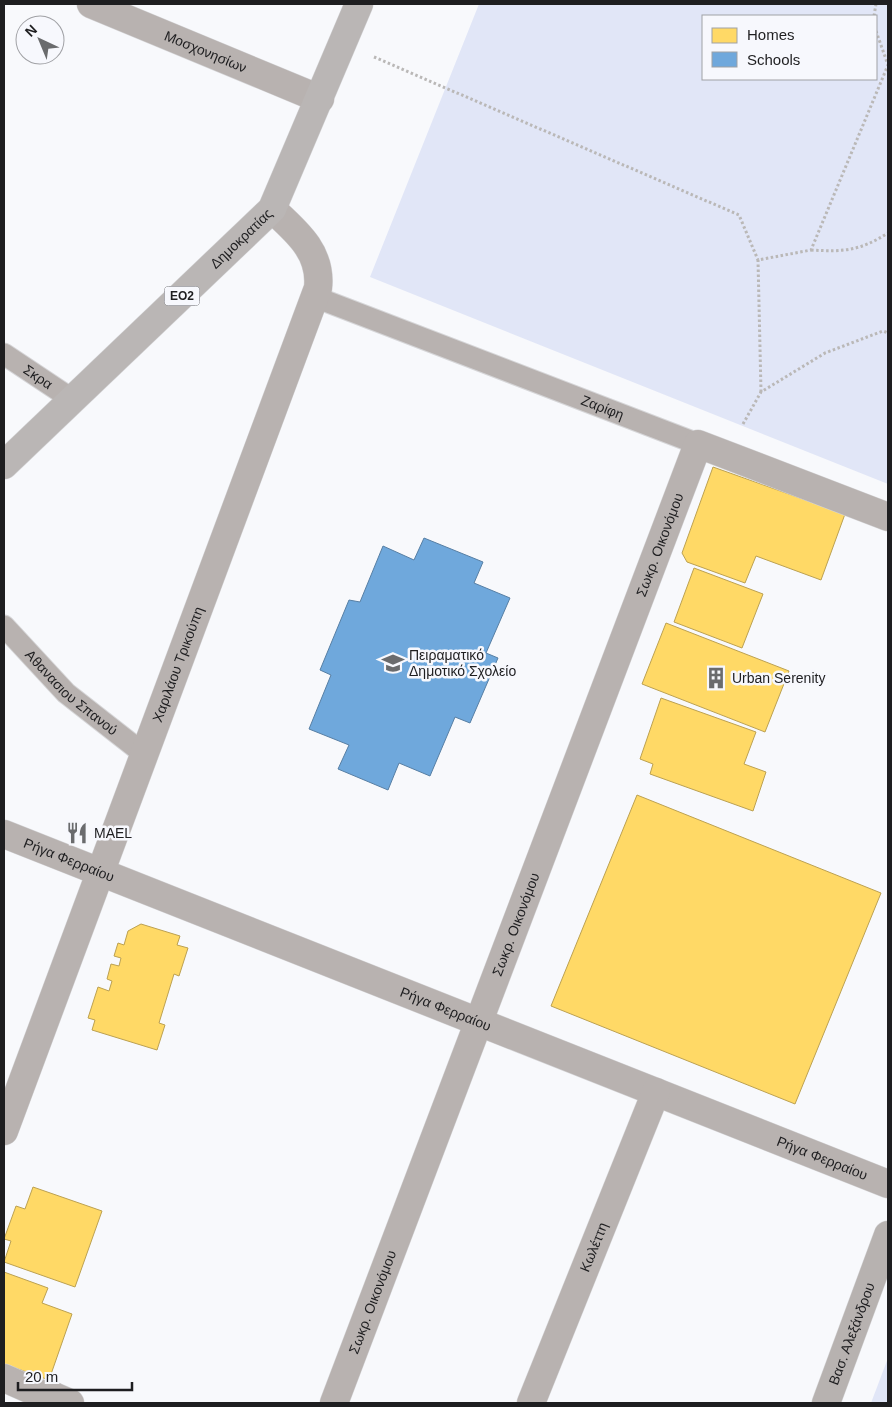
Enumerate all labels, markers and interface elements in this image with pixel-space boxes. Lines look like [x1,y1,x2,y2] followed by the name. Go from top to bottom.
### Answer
[15,15,65,65] north arrow
[702,15,877,80] legend
[22,21,40,40] text: N
[747,26,795,43] text: Homes
[162,27,249,76] street label: Μοσχονησίων
[747,51,800,68] text: Schools
[207,205,276,272] street label: Δημοκρατίας
[164,286,200,306] road number: ΕΟ2
[20,361,56,392] street label: Σκρα
[579,392,626,423] street label: Ζαρίφη
[633,491,687,599] street label: Σωκρ. Οικονόμου
[149,604,207,724] street label: Χαριλάου Τρικούπη
[22,646,121,738] street label: Αθανασιου Σπανού
[409,647,516,679] place label: Πειραματικό Δημοτικό Σχολείο
[380,650,406,676] school or university icon: Πειραματικό Δημοτικό Σχολείο
[703,665,729,691] building icon: Urban Serenity
[732,670,825,686] place label: Urban Serenity
[64,820,90,846] restaurant icon: MAEL
[94,825,132,841] place label: MAEL
[21,835,117,885] street label: Ρήγα Φερραίου
[489,870,543,978] street label: Σωκρ. Οικονόμου
[398,984,493,1034] street label: Ρήγα Φερραίου
[775,1133,870,1183] street label: Ρήγα Φερραίου
[577,1220,611,1274] street label: Κωλέττη
[345,1248,399,1356] street label: Σωκρ. Οικονόμου
[825,1280,878,1387] street label: Βασ. Αλεξάνδρου
[18,1360,131,1392] scale bar
[25,1368,58,1385] text: 20 m

